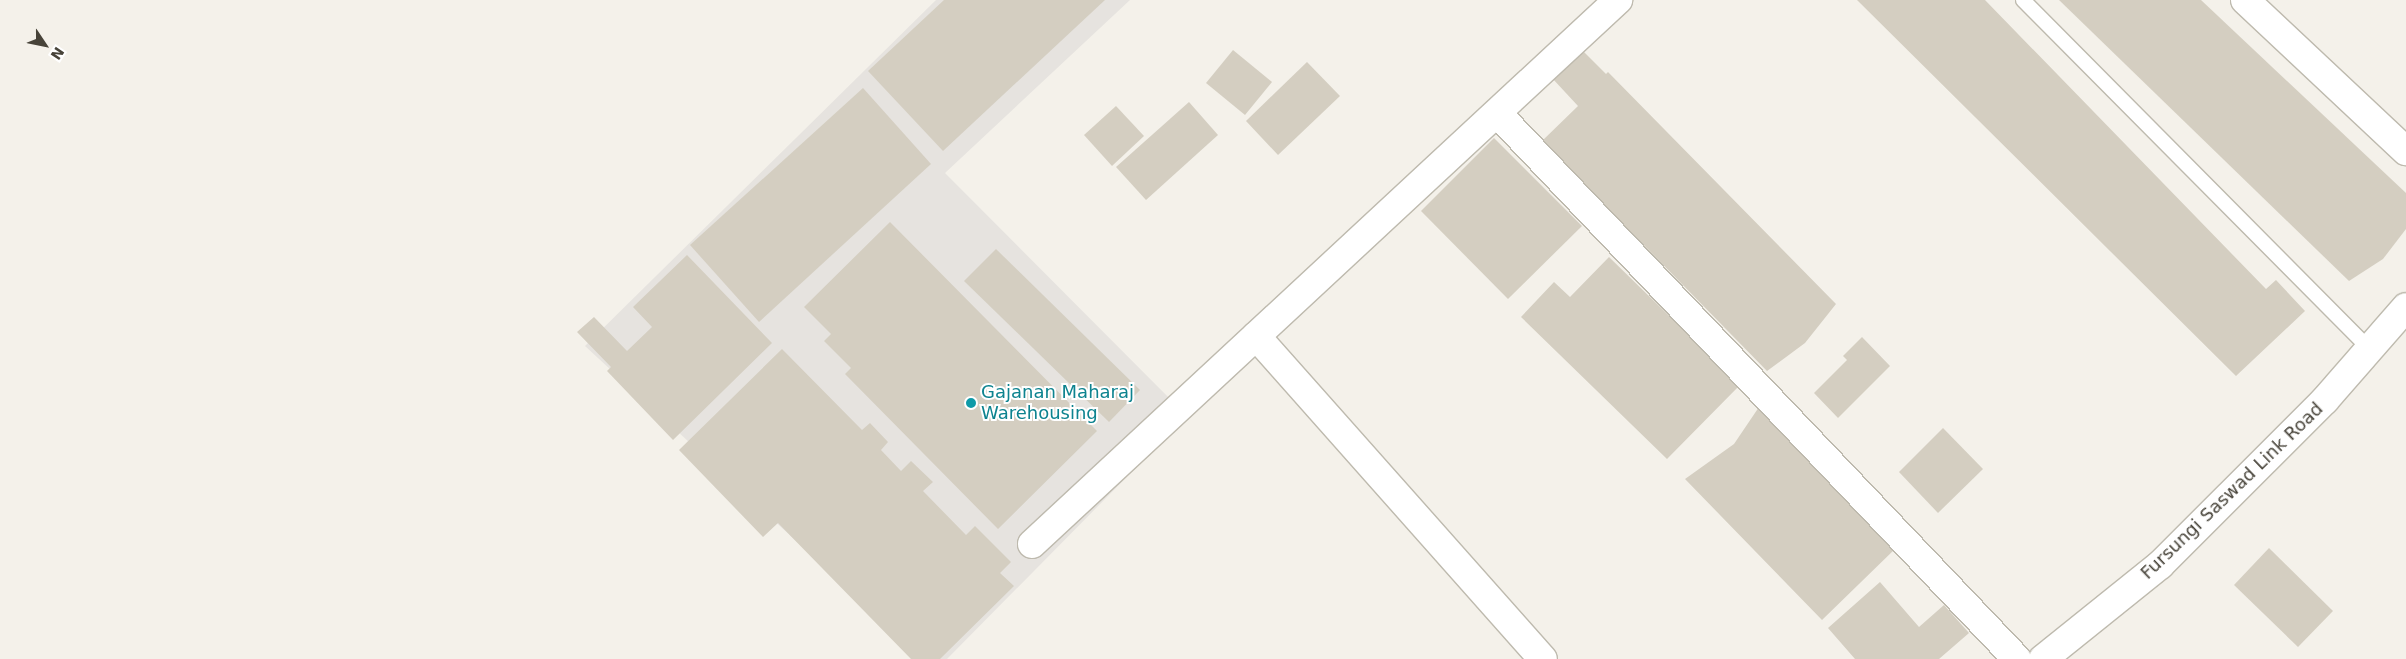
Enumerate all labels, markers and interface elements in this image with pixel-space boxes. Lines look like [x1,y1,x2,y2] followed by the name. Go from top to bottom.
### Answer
[20,20,70,70] north arrow
[48,44,67,63] text: N
[981,382,1134,424] place label: Gajanan Maharaj Warehousing
[965,397,977,409] marker: Gajanan Maharaj Warehousing
[2136,398,2328,584] street label: Fursungi Saswad Link Road

